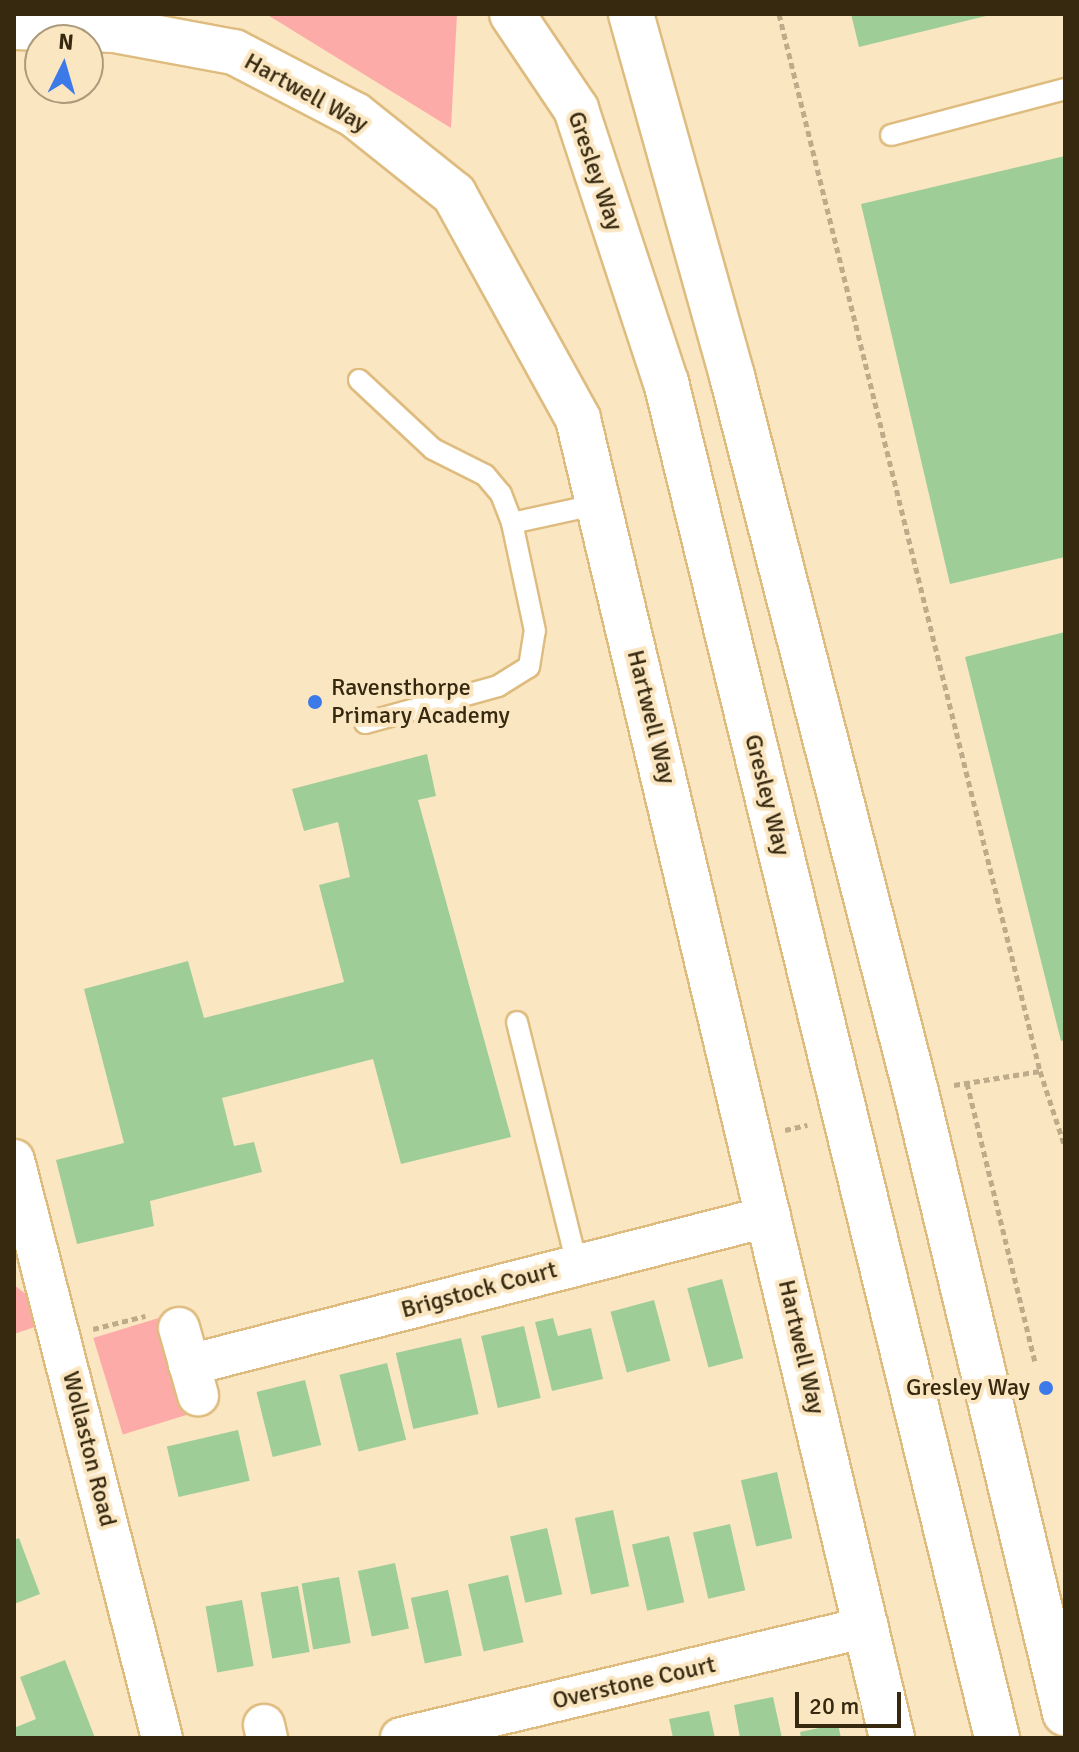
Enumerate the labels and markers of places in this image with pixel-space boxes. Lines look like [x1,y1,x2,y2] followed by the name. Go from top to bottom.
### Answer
[331,674,510,730] place label: Ravensthorpe Primary Academy
[306,693,324,711] marker: Ravensthorpe Primary Academy
[906,1374,1030,1402] place label: Gresley Way
[1037,1379,1055,1397] marker: Gresley Way

